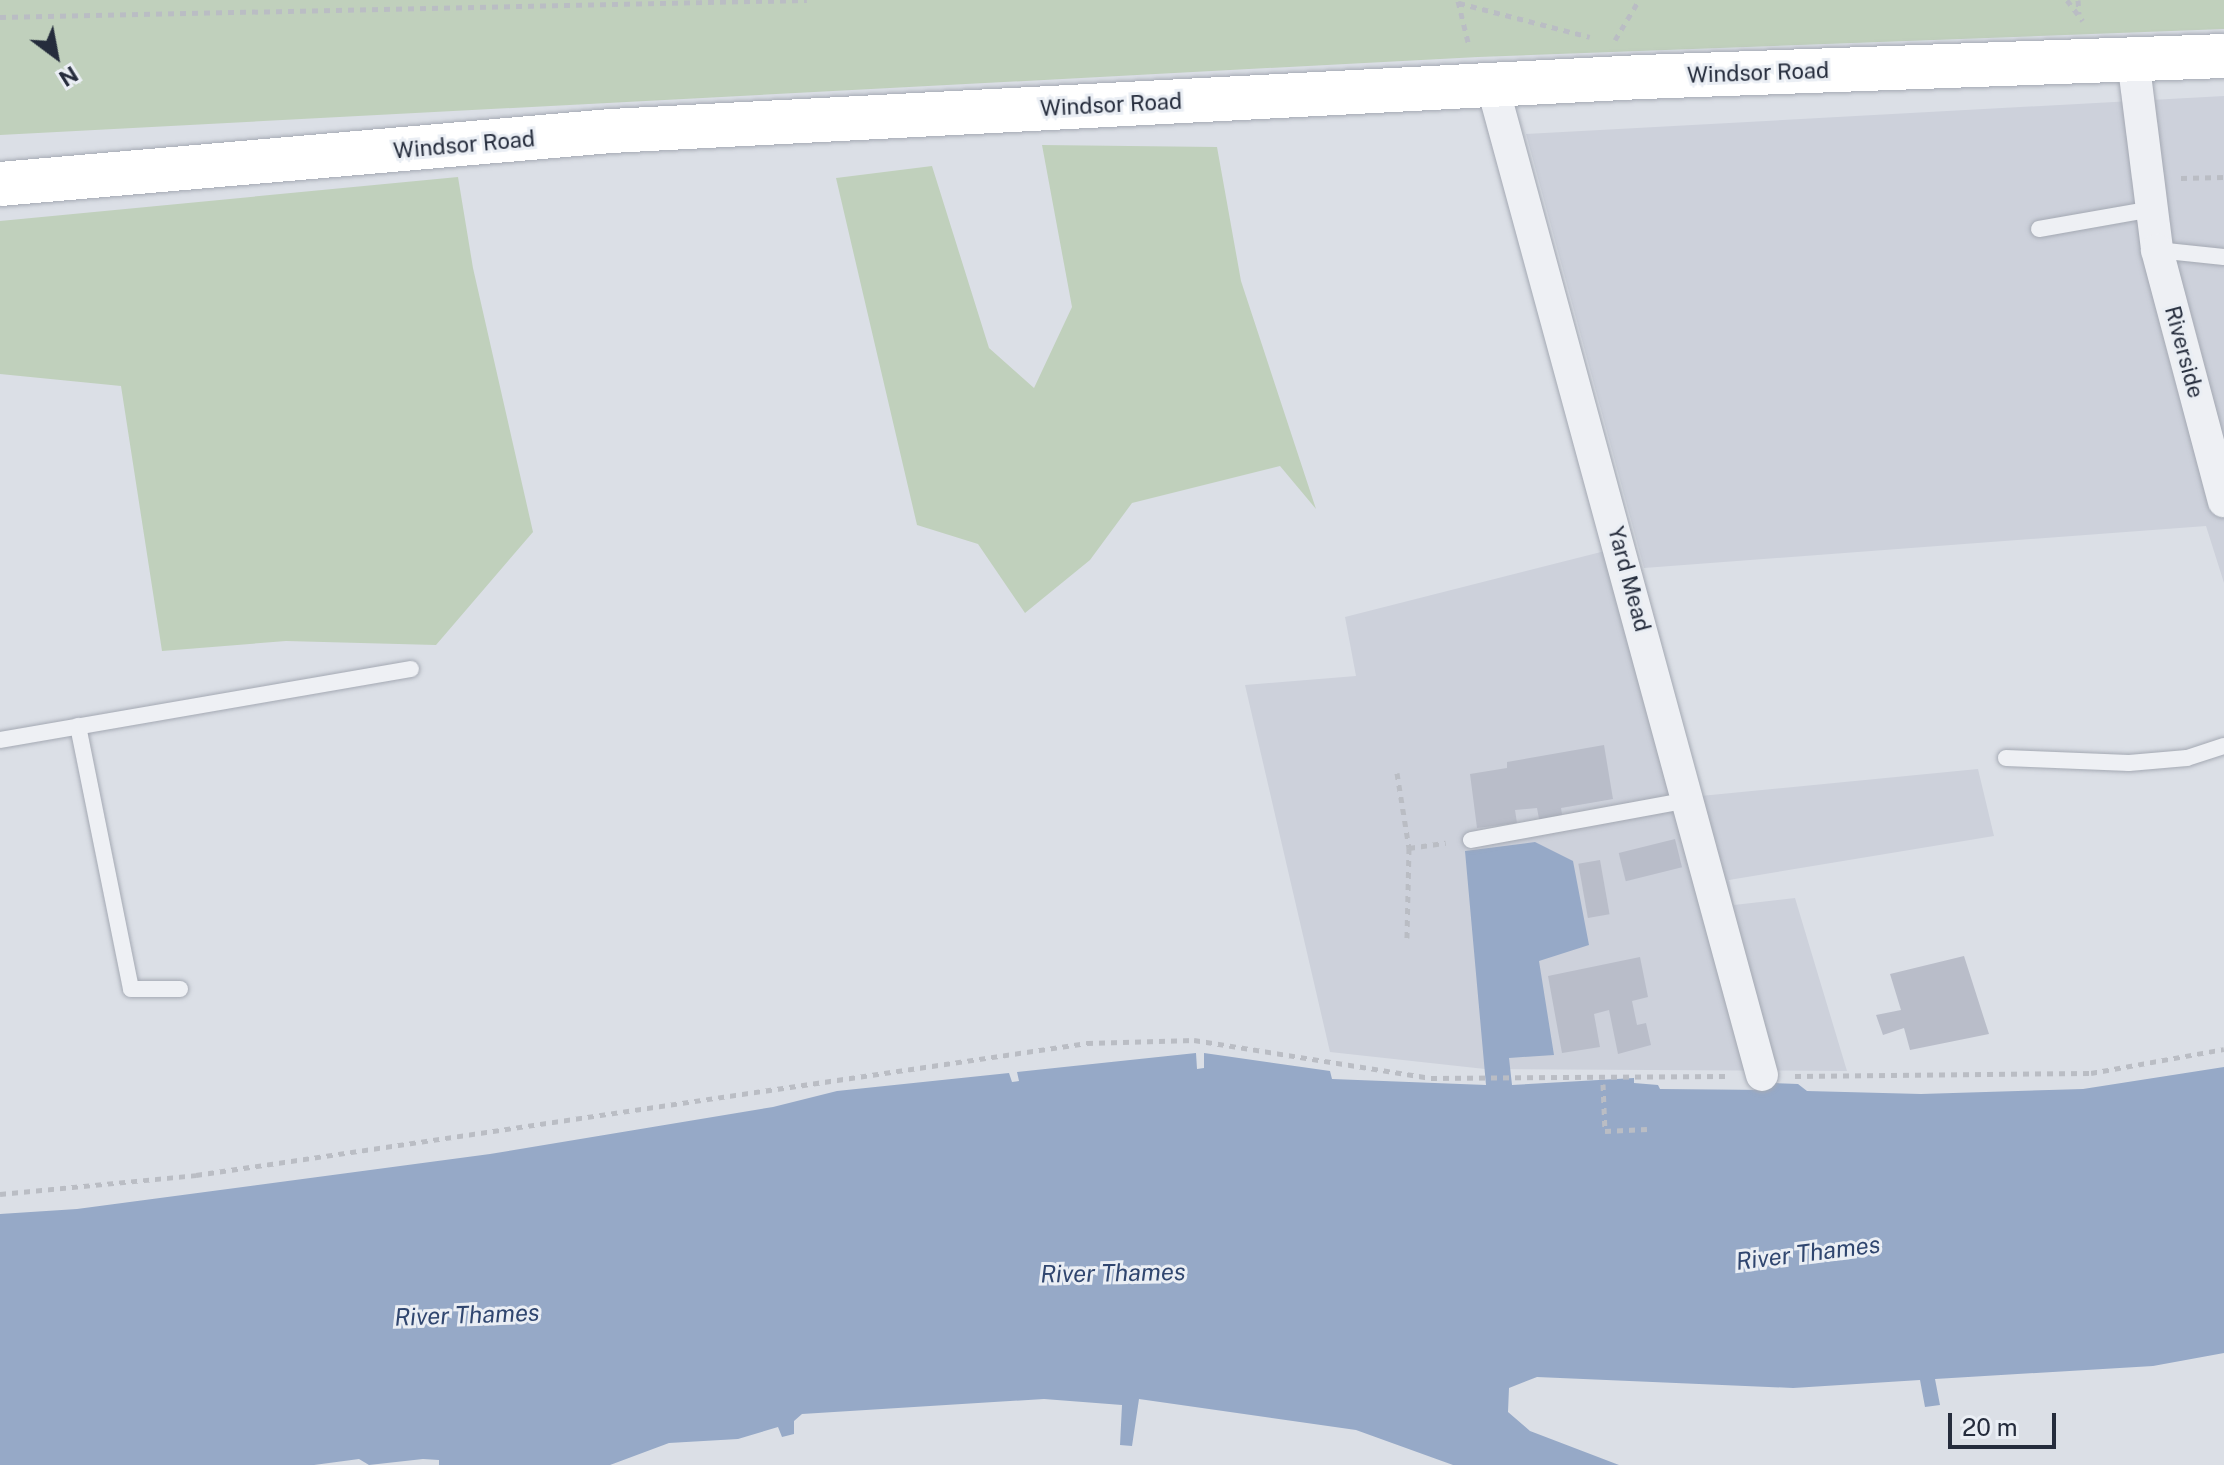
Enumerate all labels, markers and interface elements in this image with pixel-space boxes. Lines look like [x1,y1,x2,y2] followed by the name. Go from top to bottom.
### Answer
[16,16,96,96] north arrow
[1687,57,1829,89] street label: Windsor Road
[55,61,83,92] text: N
[1039,88,1183,122] street label: Windsor Road
[392,126,536,164] street label: Windsor Road
[2159,303,2209,401] street label: Riverside
[1602,523,1656,635] street label: Yard Mead
[1734,1230,1882,1276] water label: River Thames
[1040,1257,1186,1289] water label: River Thames
[394,1298,540,1332] water label: River Thames
[1952,1397,2060,1447] scale bar
[1962,1413,2018,1441] text: 20 m

